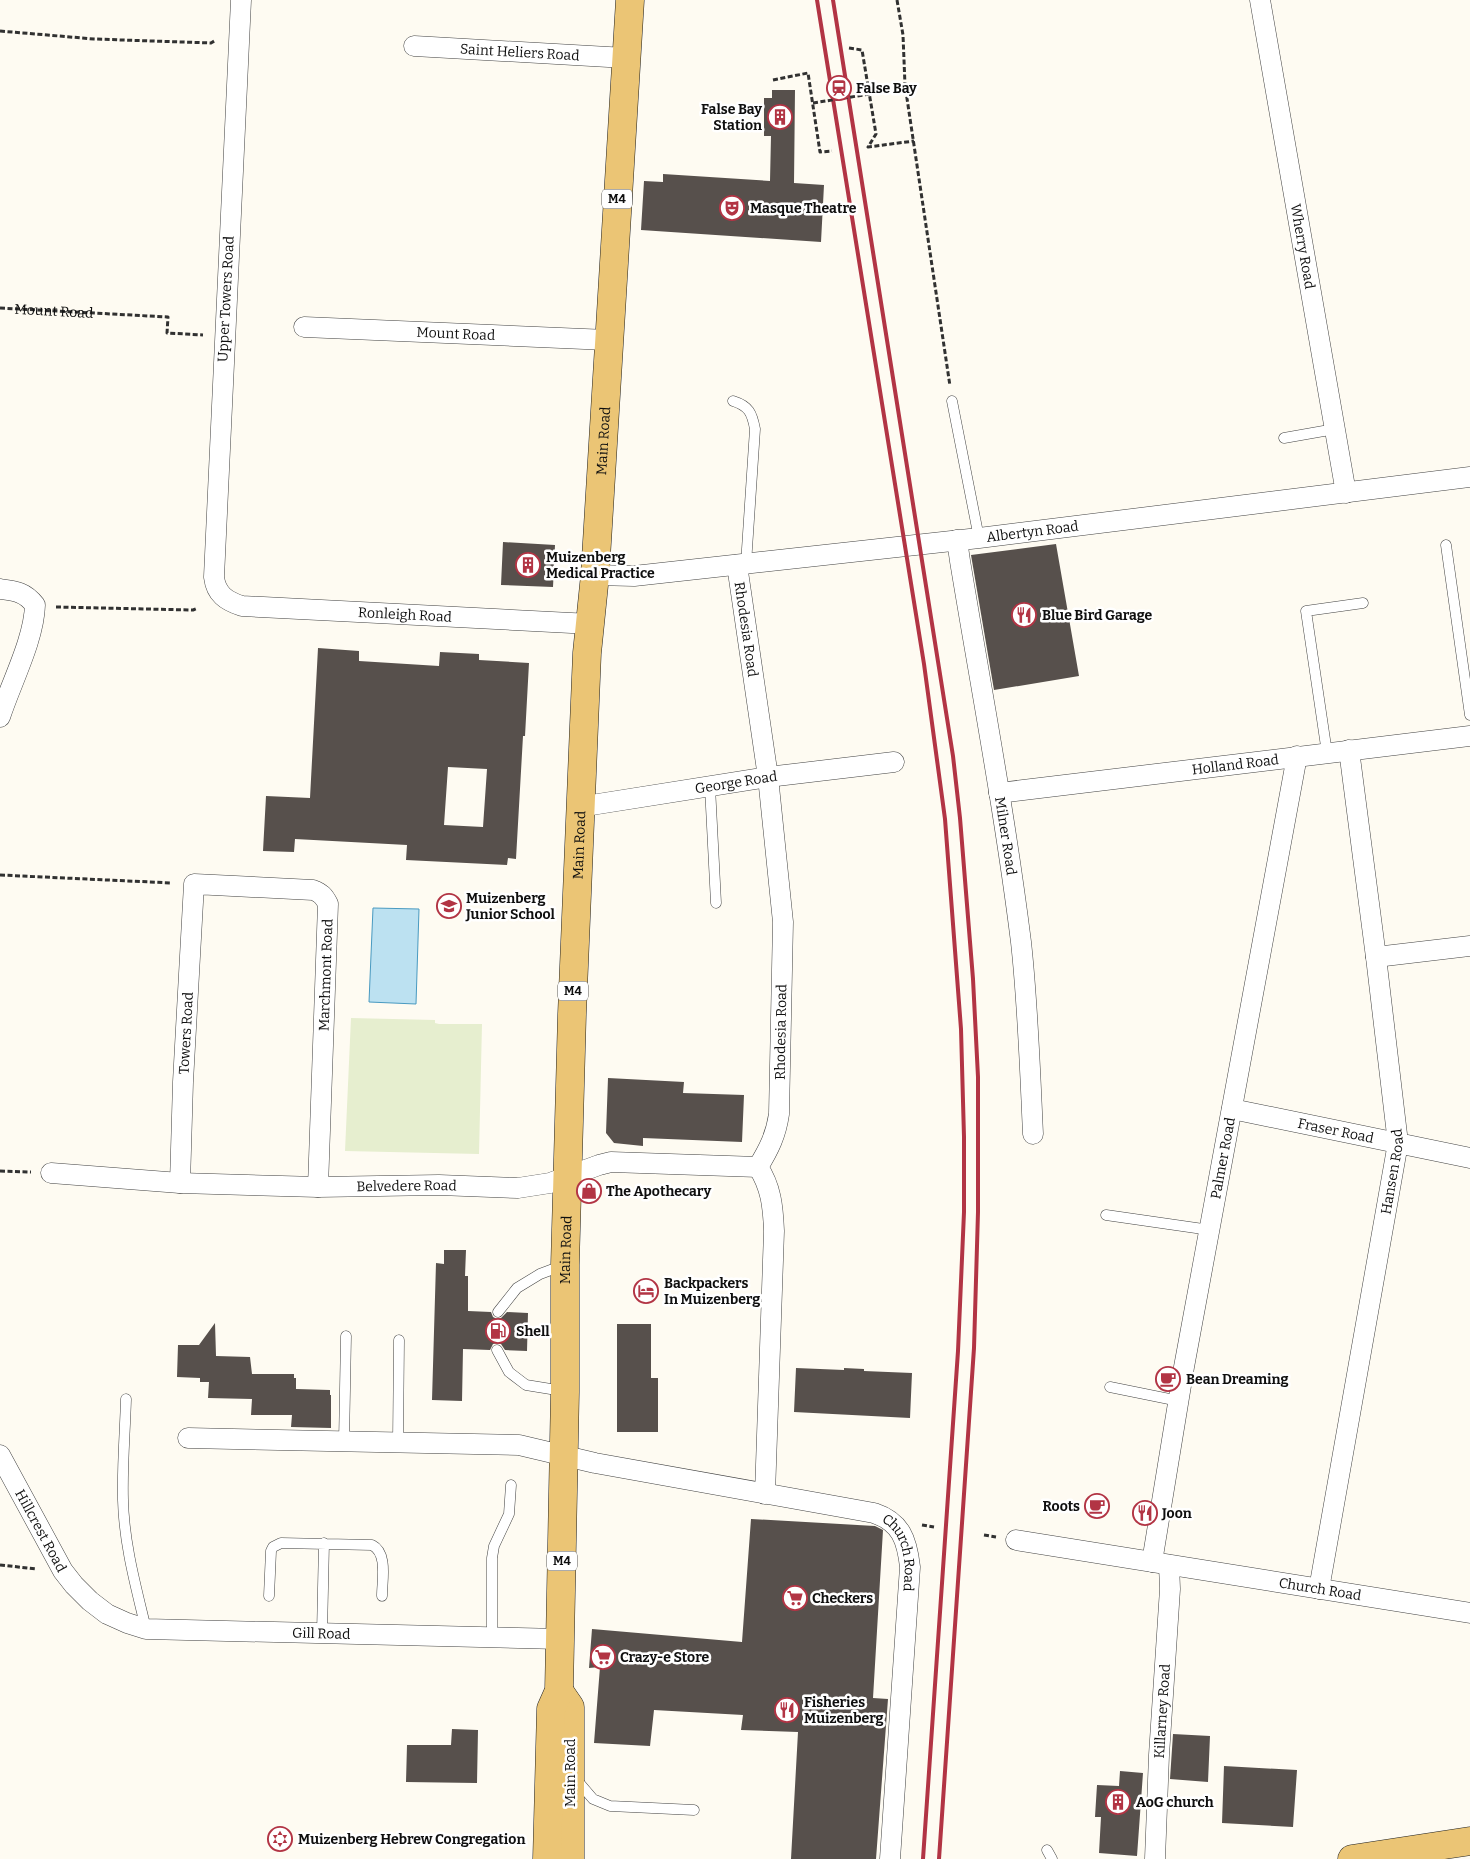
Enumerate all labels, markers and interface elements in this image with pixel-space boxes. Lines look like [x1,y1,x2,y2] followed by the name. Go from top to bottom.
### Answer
[460,40,580,64] street label: Saint Heliers Road
[826,75,852,101] station icon: False Bay
[856,80,917,97] place label: False Bay
[701,101,762,134] place label: False Bay Station
[767,104,793,130] building icon: False Bay Station
[602,190,632,208] road number: M4
[719,195,745,221] theatre icon: Masque Theatre
[750,200,857,217] place label: Masque Theatre
[1287,202,1319,290] street label: Wherry Road
[214,236,238,362] street label: Upper Towers Road
[14,300,94,321] street label: Mount Road
[416,323,496,344] street label: Mount Road
[593,406,614,476] street label: Main Road
[985,517,1080,546] street label: Albertyn Road
[546,549,655,582] place label: Muizenberg Medical Practice
[515,552,541,578] building icon: Muizenberg Medical Practice
[731,581,762,678] street label: Rhodesia Road
[1011,602,1037,628] restaurant icon: Blue Bird Garage
[358,604,452,625] street label: Ronleigh Road
[1042,607,1153,624] place label: Blue Bird Garage
[1191,751,1280,778] street label: Holland Road
[694,767,778,797] street label: George Road
[992,795,1020,876] street label: Milner Road
[569,810,589,880] street label: Main Road
[465,890,556,923] place label: Muizenberg Junior School
[436,893,462,919] school or university icon: Muizenberg Junior School
[316,919,336,1031] street label: Marchmont Road
[558,981,588,1000] road number: M4
[772,984,790,1080] street label: Rhodesia Road
[175,992,196,1075] street label: Towers Road
[1296,1114,1375,1147] street label: Fraser Road
[1207,1116,1239,1200] street label: Palmer Road
[1377,1128,1407,1216] street label: Hansen Road
[356,1176,457,1195] street label: Belvedere Road
[576,1178,602,1204] shop icon: The Apothecary
[606,1183,712,1200] place label: The Apothecary
[557,1215,575,1284] street label: Main Road
[664,1275,760,1308] place label: Backpackers In Muizenberg
[633,1278,659,1304] hotel icon: Backpackers In Muizenberg
[485,1318,511,1344] fuel station icon: Shell
[516,1323,550,1340] place label: Shell
[1155,1366,1181,1392] cafe icon: Bean Dreaming
[1186,1371,1289,1388] place label: Bean Dreaming
[12,1486,70,1575] street label: Hillcrest Road
[1084,1493,1110,1519] cafe icon: Roots
[1042,1498,1080,1515] place label: Roots
[1132,1500,1158,1526] restaurant icon: Joon
[1161,1505,1192,1522] place label: Joon
[879,1510,919,1592] street label: Church Road
[547,1552,577,1570] road number: M4
[1278,1574,1363,1604] street label: Church Road
[782,1585,808,1611] supermarket icon: Checkers
[812,1590,873,1607] place label: Checkers
[292,1624,351,1642] street label: Gill Road
[590,1644,616,1670] supermarket icon: Crazy-e Store
[620,1649,709,1666] place label: Crazy-e Store
[1150,1663,1174,1759] street label: Killarney Road
[804,1694,884,1727] place label: Fisheries Muizenberg
[774,1697,800,1723] restaurant icon: Fisheries Muizenberg
[562,1739,579,1807] street label: Main Road
[1105,1789,1131,1815] building icon: AoG church
[1136,1794,1214,1811] place label: AoG church
[267,1826,293,1852] synagogue icon: Muizenberg Hebrew Congregation
[298,1831,525,1848] place label: Muizenberg Hebrew Congregation

